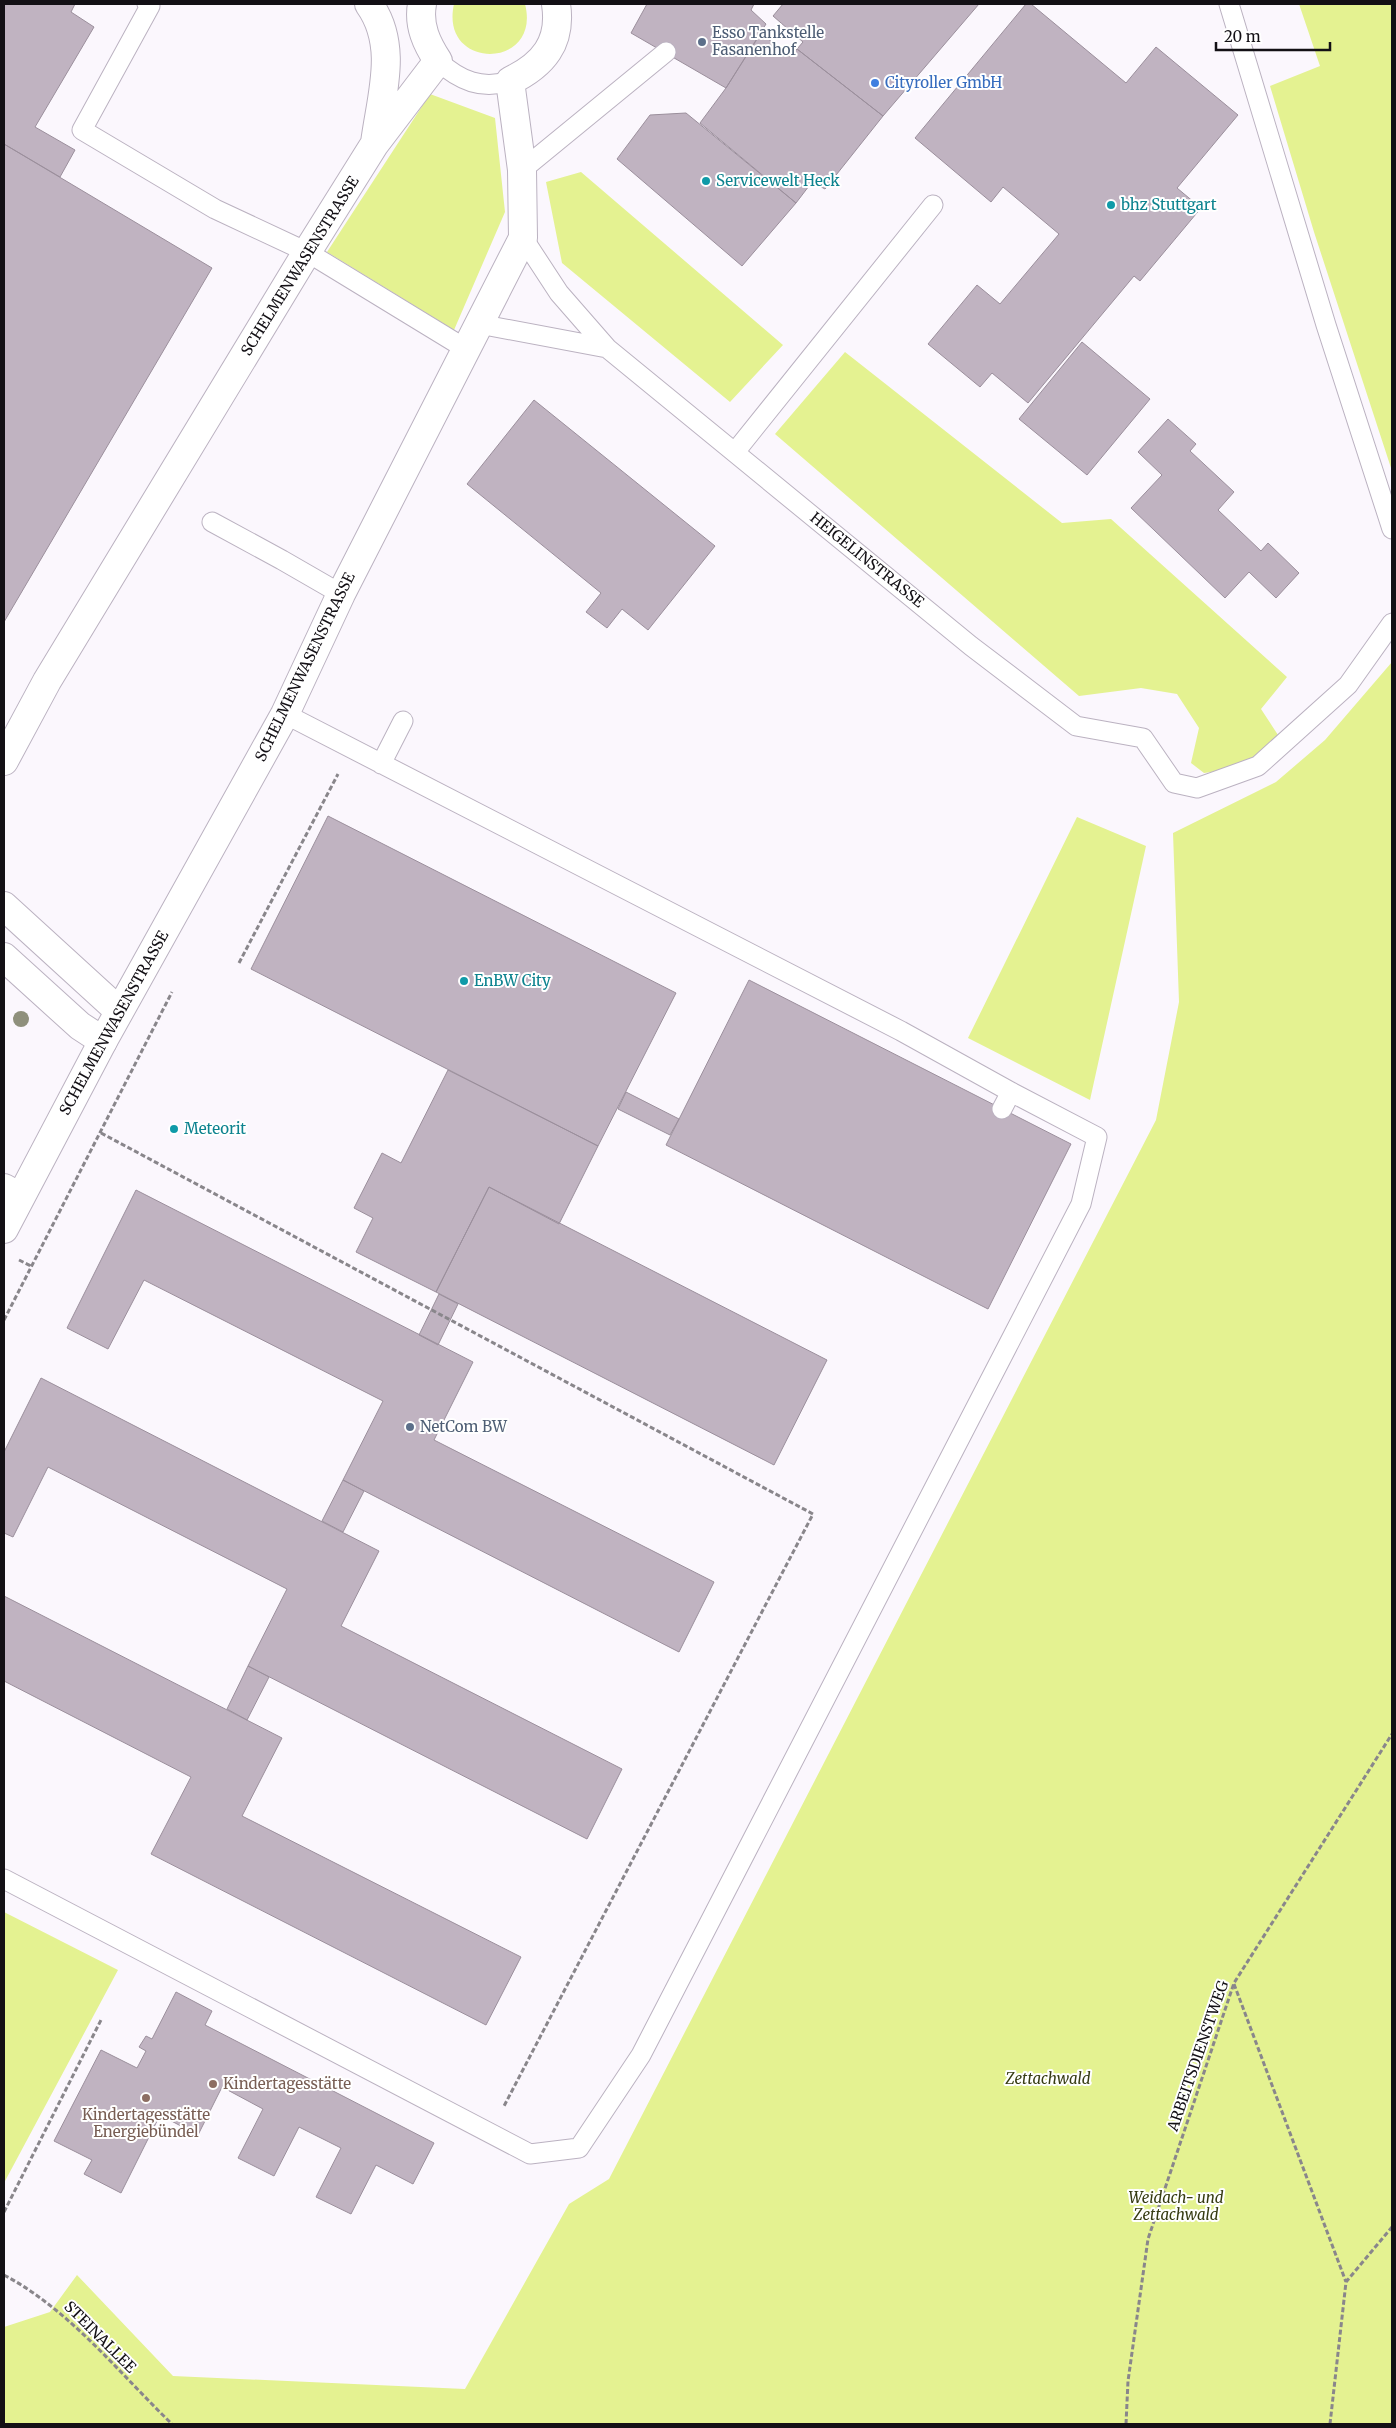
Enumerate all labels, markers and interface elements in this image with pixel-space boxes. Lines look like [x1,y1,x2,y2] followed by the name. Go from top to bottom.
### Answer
[1216,20,1330,52] scale bar
[712,23,824,59] place label: Esso Tankstelle Fasanenhof
[1224,27,1261,46] text: 20 m
[696,36,708,48] marker: Esso Tankstelle Fasanenhof
[885,73,1002,92] place label: Cityroller GmbH
[869,77,881,89] marker: Cityroller GmbH
[716,171,840,190] place label: Servicewelt Heck
[236,172,363,359] street label: SCHELMENWASENSTRASSE
[700,175,712,187] marker: Servicewelt Heck
[1120,195,1217,214] place label: bhz Stuttgart
[1105,199,1117,211] marker: bhz Stuttgart
[807,508,928,612] street label: HEIGELINSTRASSE
[250,569,359,764] street label: SCHELMENWASENSTRASSE
[55,927,173,1118] street label: SCHELMENWASENSTRASSE
[474,971,551,990] place label: EnBW City
[458,975,470,987] marker: EnBW City
[184,1119,246,1138] place label: Meteorit
[168,1123,180,1135] marker: Meteorit
[420,1417,508,1436] place label: NetCom BW
[404,1421,416,1433] marker: NetCom BW
[1162,1978,1232,2135] street label: ARBEITSDIENSTWEG
[1005,2069,1091,2088] park label: Zettachwald
[223,2074,351,2093] place label: Kindertagesstätte
[207,2078,219,2090] marker: Kindertagesstätte
[140,2092,152,2104] marker: Kindertagesstätte Energiebündel
[82,2105,210,2141] place label: Kindertagesstätte Energiebündel
[1129,2188,1224,2224] park label: Weidach- und Zettachwald
[60,2297,141,2377] street label: STEINALLEE

